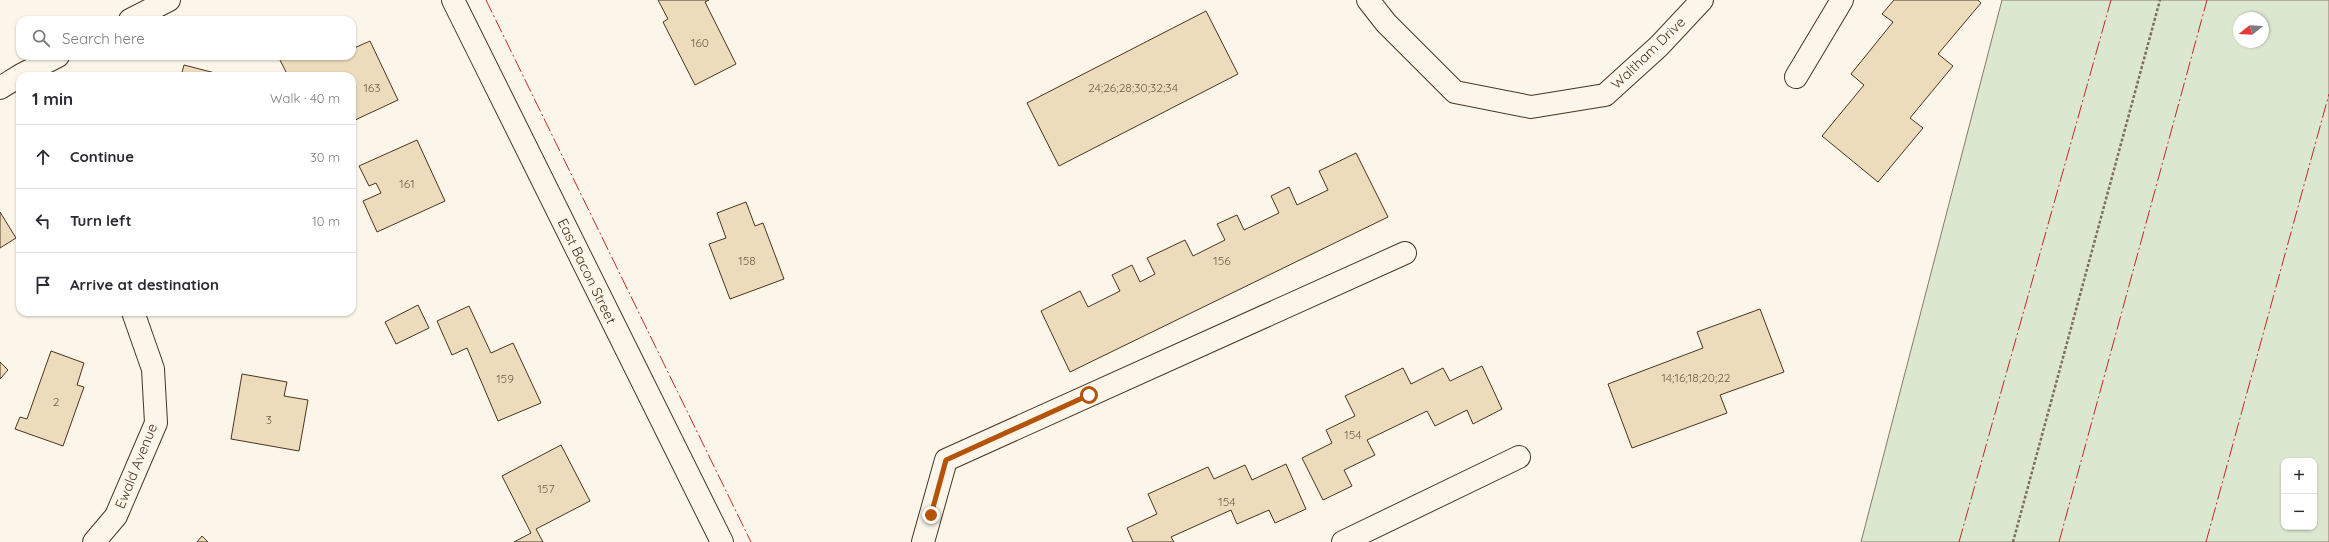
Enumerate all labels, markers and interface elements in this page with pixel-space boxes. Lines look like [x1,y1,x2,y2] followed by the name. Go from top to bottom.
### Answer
[2233,12,2269,48] north arrow
[1607,13,1689,93] street label: Waltham Drive
[16,16,356,60] search box
[30,27,52,49] icon: search
[62,29,145,48] text: Search here
[691,35,709,50] house number: 160
[363,80,381,95] house number: 163
[1088,80,1178,95] house number: 24;26;28;30;32;34
[32,88,73,109] text: 1 min
[270,90,340,106] text: Walk · 40 m
[32,146,54,168] icon: ahead
[70,147,134,166] text: Continue
[310,149,340,165] text: 30 m
[399,176,415,191] house number: 161
[32,210,54,232] icon: left
[70,211,132,230] text: Turn left
[312,213,340,229] text: 10 m
[554,215,620,327] street label: East Bacon Street
[738,253,756,268] house number: 158
[1213,253,1231,268] house number: 156
[32,274,54,296] icon: arrive
[70,275,219,294] text: Arrive at destination
[1661,370,1731,385] house number: 14;16;18;20;22
[496,371,514,386] house number: 159
[1080,386,1098,404] route start
[53,394,60,409] house number: 2
[266,412,272,427] house number: 3
[111,421,161,511] street label: Ewald Avenue
[1344,427,1362,442] house number: 154
[2281,458,2317,530] map controls
[2281,458,2317,494] button: +
[537,481,555,496] house number: 157
[1218,494,1236,509] house number: 154
[2281,494,2317,530] button: −
[922,506,940,524] route end

